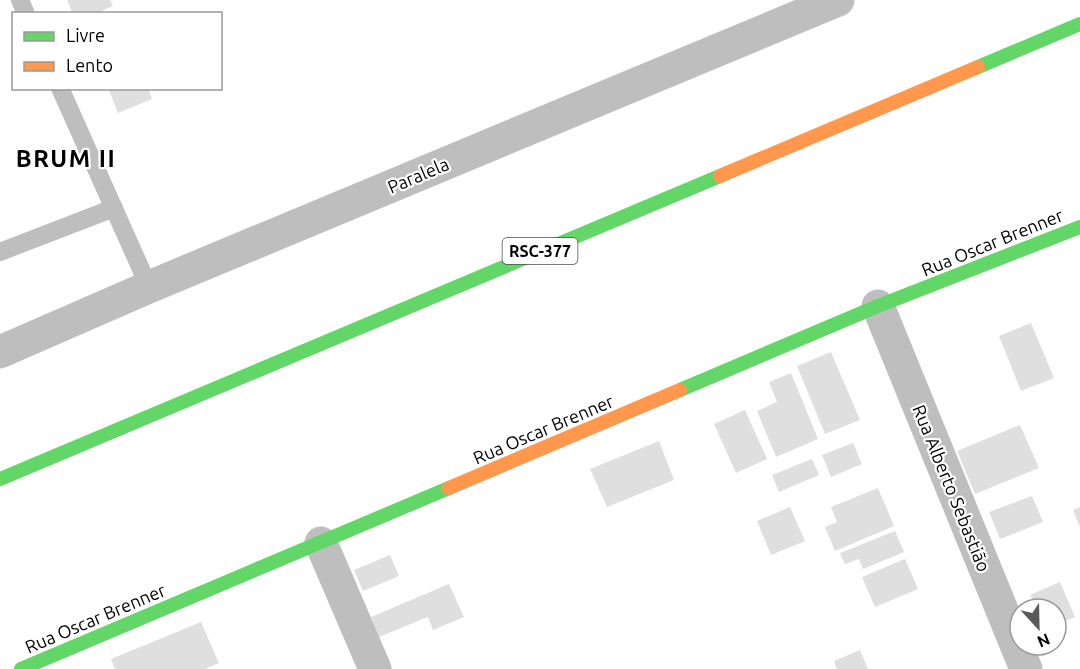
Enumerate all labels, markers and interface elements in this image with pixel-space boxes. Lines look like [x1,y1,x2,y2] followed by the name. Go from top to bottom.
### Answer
[12,12,222,90] legend
[66,25,105,45] text: Livre
[66,55,113,75] text: Lento
[16,145,116,172] district label: BRUM II
[384,153,452,197] street label: Paralela
[918,204,1066,279] street label: Rua Oscar Brenner
[502,238,578,264] road number: RSC-377
[470,390,616,468] street label: Rua Oscar Brenner
[909,402,995,574] street label: Rua Alberto Sebastião
[22,579,168,657] street label: Rua Oscar Brenner
[1008,597,1068,657] north arrow
[1035,630,1053,651] text: N

